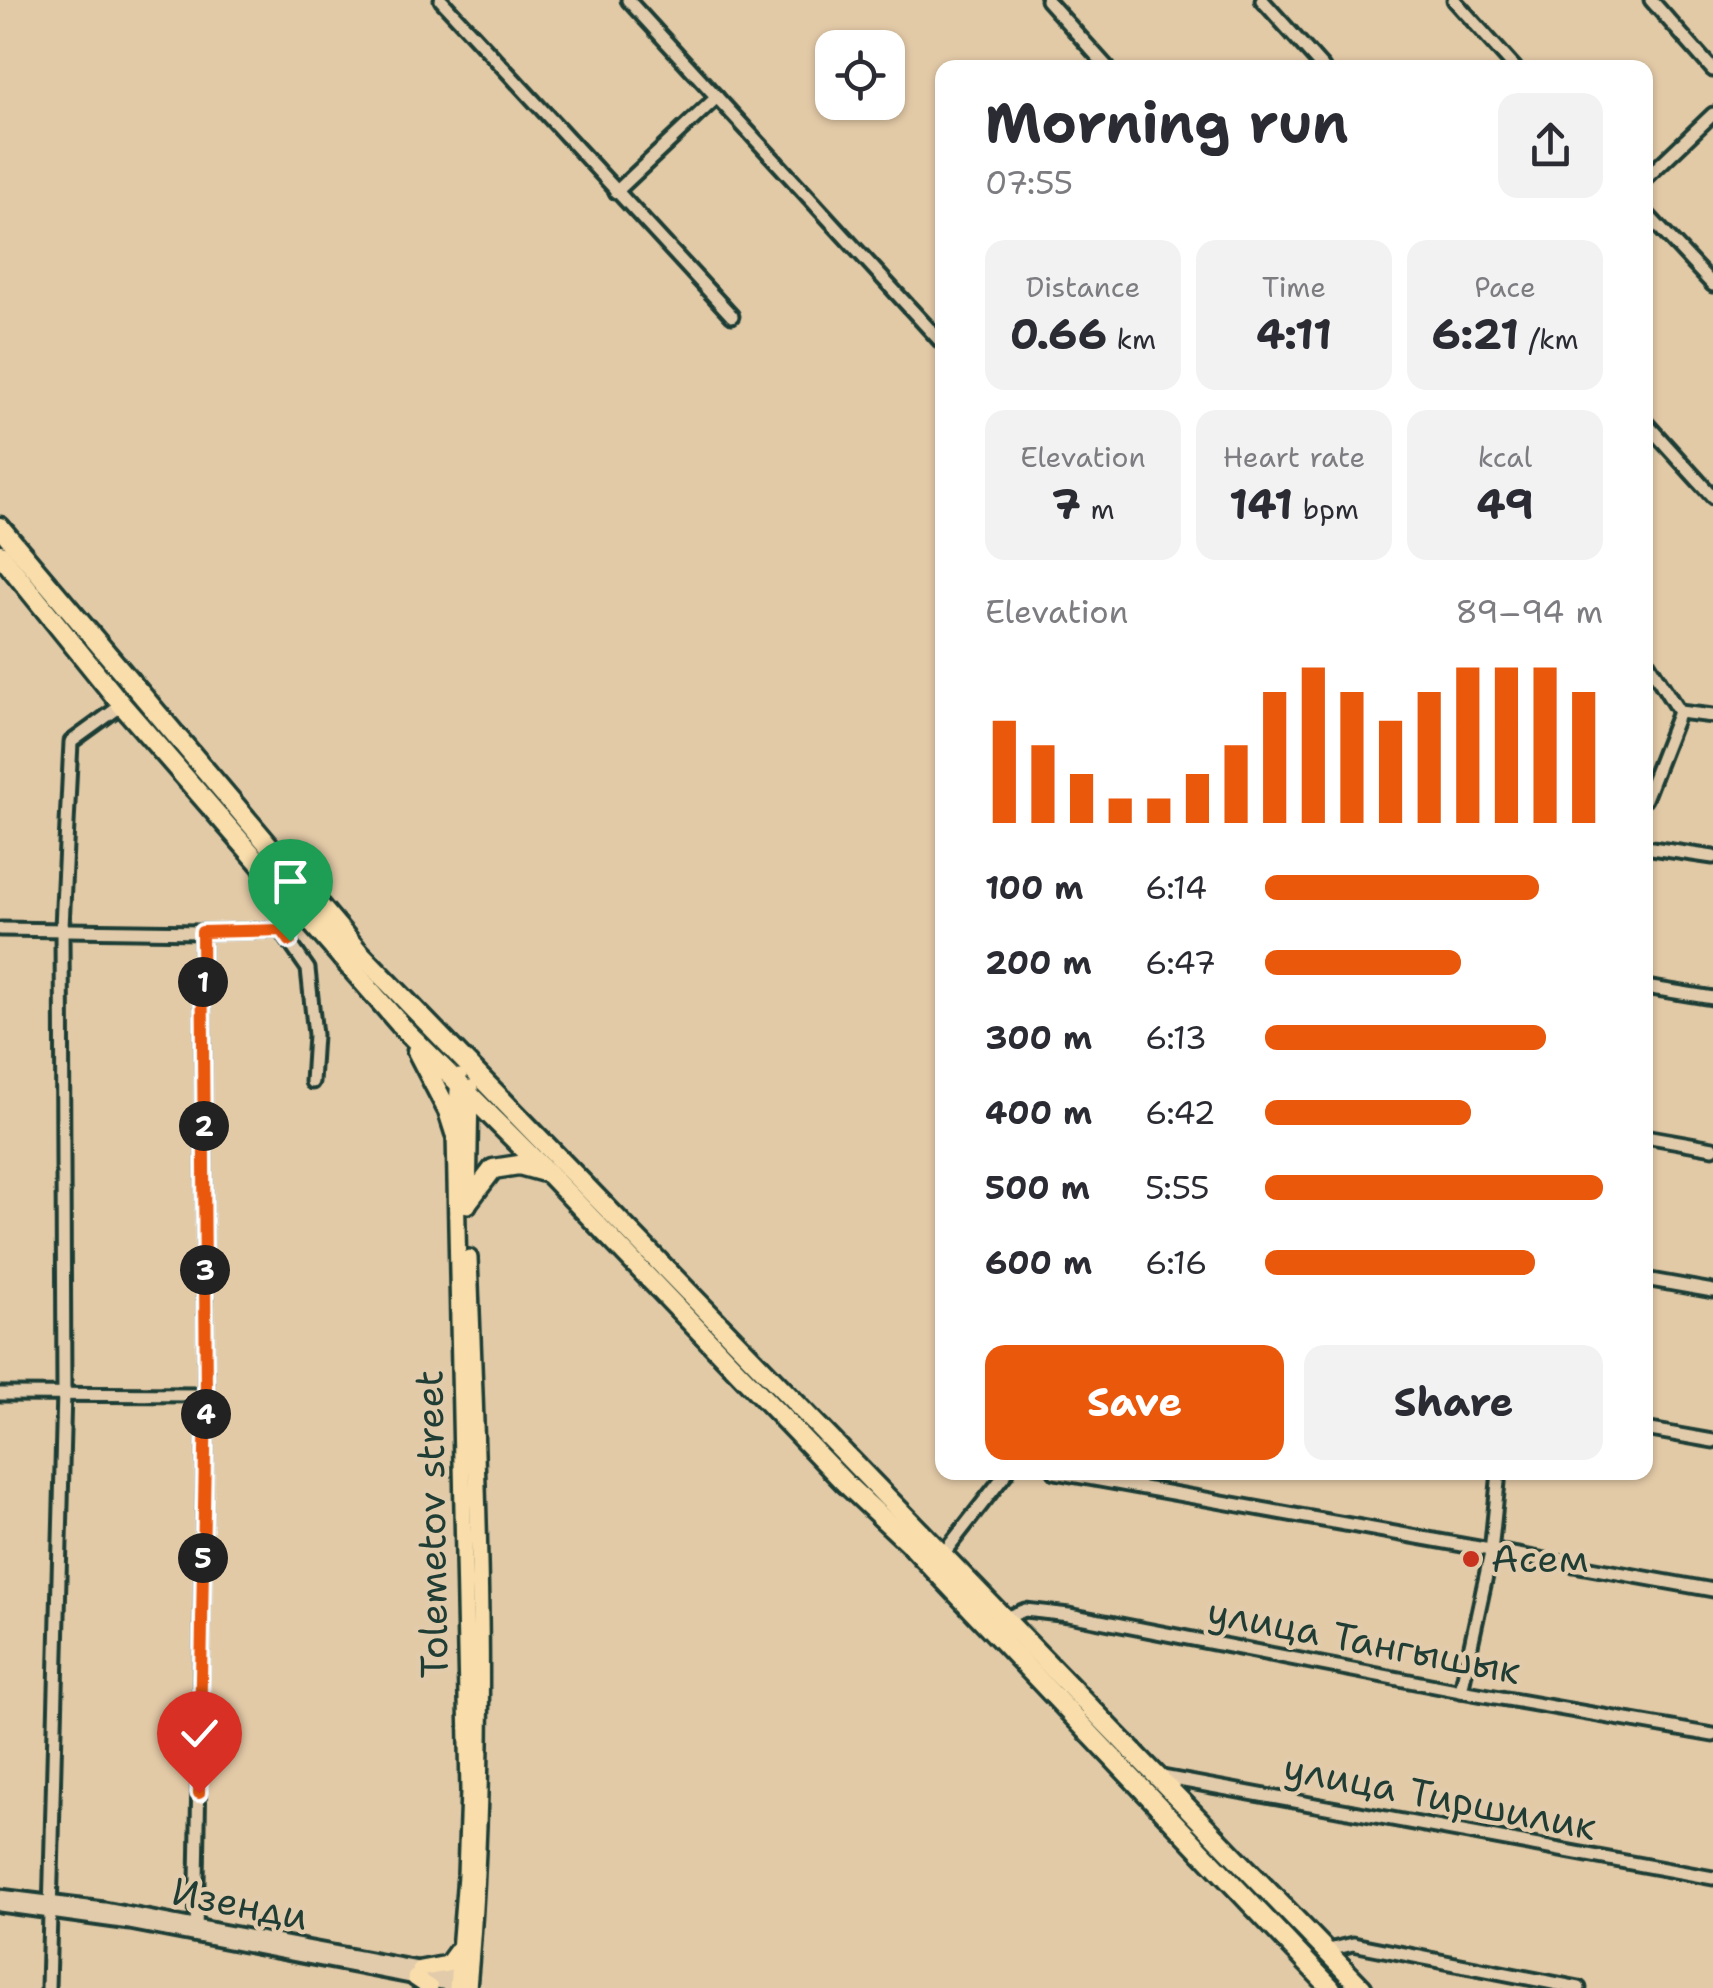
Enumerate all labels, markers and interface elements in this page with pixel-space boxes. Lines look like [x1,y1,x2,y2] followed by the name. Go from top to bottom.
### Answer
[815,30,905,120] map controls
[815,30,905,120] button: locate
[985,86,1349,160] text: Morning run
[1498,93,1603,198] button: share
[985,161,1073,204] text: 07:55
[1026,268,1140,306] text: Distance
[1262,268,1326,306] text: Time
[1474,268,1536,306] text: Pace
[1010,306,1107,362] text: 0.66
[1256,306,1332,362] text: 4:11
[1431,306,1519,362] text: 6:21
[1107,320,1156,358] text: km
[1519,320,1579,358] text: /km
[1020,438,1146,476] text: Elevation
[1223,438,1365,476] text: Heart rate
[1478,438,1532,476] text: kcal
[1051,476,1081,532] text: 7
[1229,476,1293,532] text: 141
[1476,476,1534,532] text: 49
[1081,490,1115,528] text: m
[1293,490,1359,528] text: bpm
[985,590,1128,633] text: Elevation
[1455,590,1603,633] text: 89–94 m
[248,839,333,942] pin
[263,854,318,909] icon: arrive
[985,866,1084,909] text: 100 m
[1145,866,1207,909] text: 6:14
[985,941,1092,984] text: 200 m
[1145,941,1216,984] text: 6:47
[178,957,228,1007] pin: 1
[197,963,209,1001] text: 1
[985,1016,1092,1059] text: 300 m
[1145,1016,1207,1059] text: 6:13
[985,1091,1092,1134] text: 400 m
[1145,1091,1216,1134] text: 6:42
[179,1101,229,1151] pin: 2
[194,1107,214,1145] text: 2
[985,1166,1090,1209] text: 500 m
[1145,1166,1210,1209] text: 5:55
[985,1241,1092,1284] text: 600 m
[1145,1241,1208,1284] text: 6:16
[180,1245,230,1295] pin: 3
[195,1251,215,1289] text: 3
[985,1345,1284,1460] button: Save
[1304,1345,1603,1460] button: Share
[403,1369,460,1679] street label: Tolemetov street
[181,1389,231,1439] pin: 4
[196,1395,216,1433] text: 4
[178,1533,228,1583] pin: 5
[1491,1533,1588,1584] place label: Асем
[194,1539,212,1577] text: 5
[1460,1548,1482,1570] marker: Асем
[1203,1585,1525,1696] street label: улица Тангышык
[157,1691,242,1794] pin
[172,1706,227,1761] icon: check
[1279,1741,1601,1852] street label: улица Тиршилик
[168,1865,313,1942] street label: Изенди

